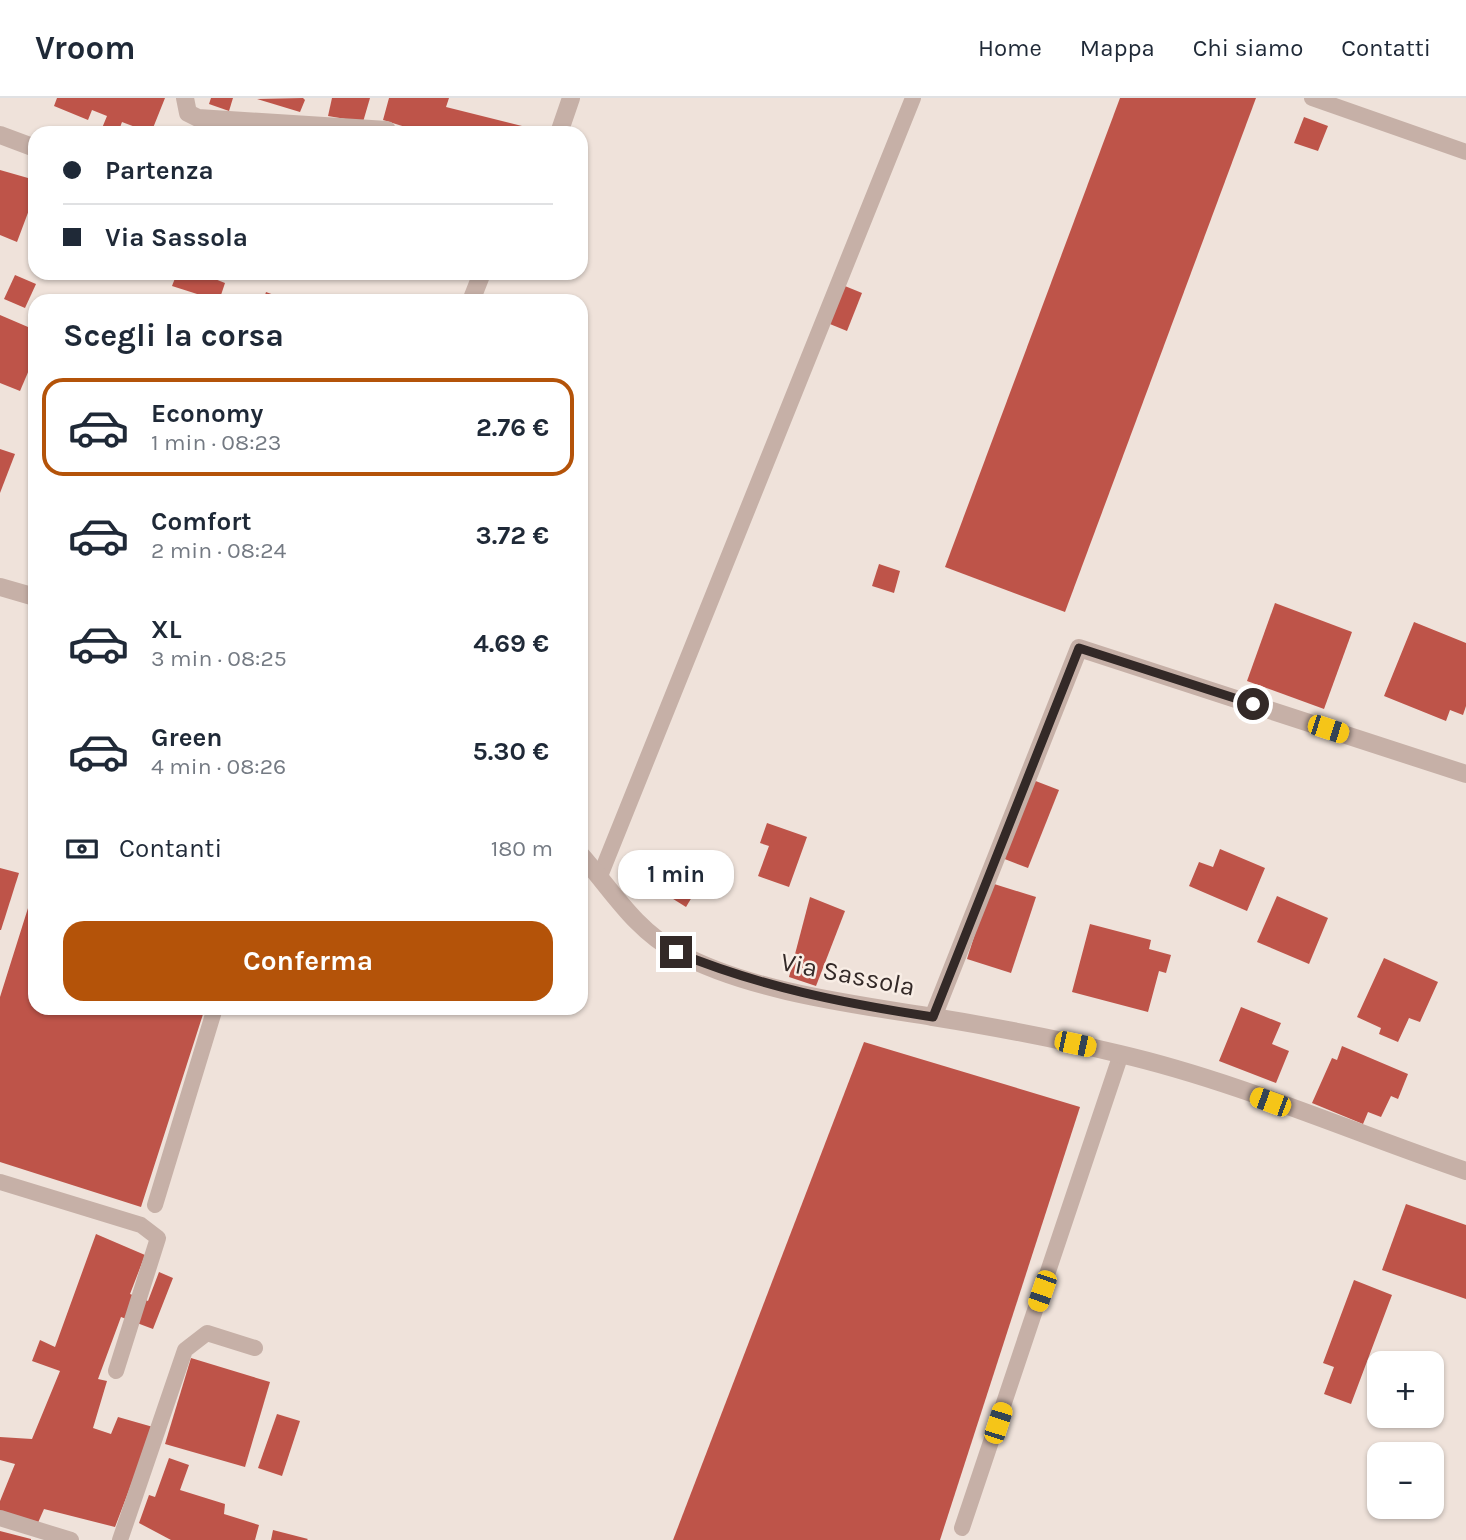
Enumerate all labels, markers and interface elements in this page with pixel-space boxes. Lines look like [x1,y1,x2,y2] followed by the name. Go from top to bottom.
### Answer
[35,29,135,67] text: Vroom
[978,34,1042,62] text: Home
[1080,34,1155,62] text: Mappa
[1193,34,1303,62] text: Chi siamo
[1341,34,1431,62] text: Contatti
[105,155,214,186] text: Partenza
[105,222,248,253] text: Via Sassola
[63,317,284,354] text: Scegli la corsa
[67,396,130,459] icon: car
[151,398,263,429] text: Economy
[476,412,549,443] text: 2.76 €
[151,429,281,456] text: 1 min · 08:23
[67,504,130,567] icon: car
[151,506,252,537] text: Comfort
[476,520,549,551] text: 3.72 €
[151,537,286,564] text: 2 min · 08:24
[67,612,130,675] icon: car
[151,614,182,645] text: XL
[473,628,549,659] text: 4.69 €
[151,645,287,672] text: 3 min · 08:25
[1237,688,1269,720] route start
[1305,713,1352,745] car
[67,720,130,783] icon: car
[151,722,223,753] text: Green
[473,736,549,767] text: 5.30 €
[151,753,286,780] text: 4 min · 08:26
[63,830,101,868] icon: cash
[119,833,222,864] text: Contanti
[491,835,553,862] text: 180 m
[618,850,734,900] callout: 1 min
[647,861,705,888] text: 1 min
[63,921,553,1001] button: Conferma
[660,936,692,968] route end
[778,946,918,1003] street label: Via Sassola
[1053,1029,1098,1059] car
[1247,1085,1294,1119] car
[1026,1268,1059,1314] car
[1367,1351,1444,1519] map controls
[1367,1351,1444,1428] button: +
[982,1400,1015,1446] car
[1367,1442,1444,1519] button: −

